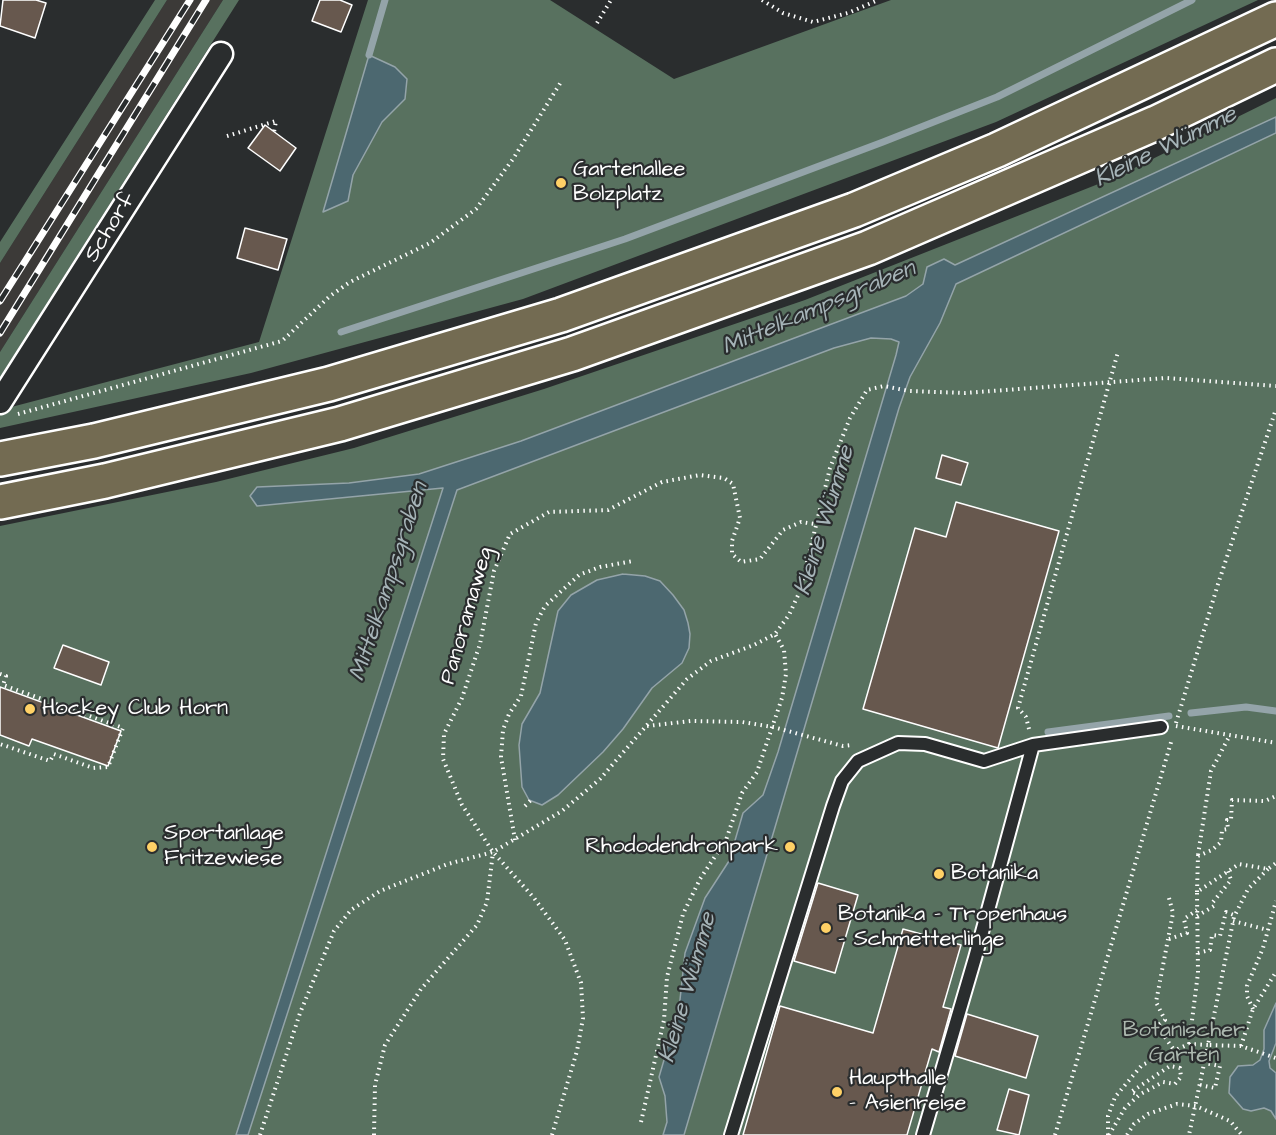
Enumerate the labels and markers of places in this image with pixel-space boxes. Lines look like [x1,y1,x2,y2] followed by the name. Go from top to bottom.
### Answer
[573,157,685,208] place label: Gartenallee Bolzplatz
[554,176,568,190] marker: Gartenallee Bolzplatz
[42,696,228,722] place label: Hockey Club Horn
[23,702,37,716] marker: Hockey Club Horn
[164,821,284,872] place label: Sportanlage Fritzewiese
[585,834,778,860] place label: Rhododendronpark
[145,840,159,854] marker: Sportanlage Fritzewiese
[783,840,797,854] marker: Rhododendronpark
[951,861,1038,887] place label: Botanika
[932,867,946,881] marker: Botanika
[838,902,1067,954] place label: Botanika - Tropenhaus - Schmetterlinge
[819,921,833,935] marker: Botanika - Tropenhaus - Schmetterlinge
[849,1066,966,1118] place label: Haupthalle - Asienreise
[830,1085,844,1099] marker: Haupthalle - Asienreise

